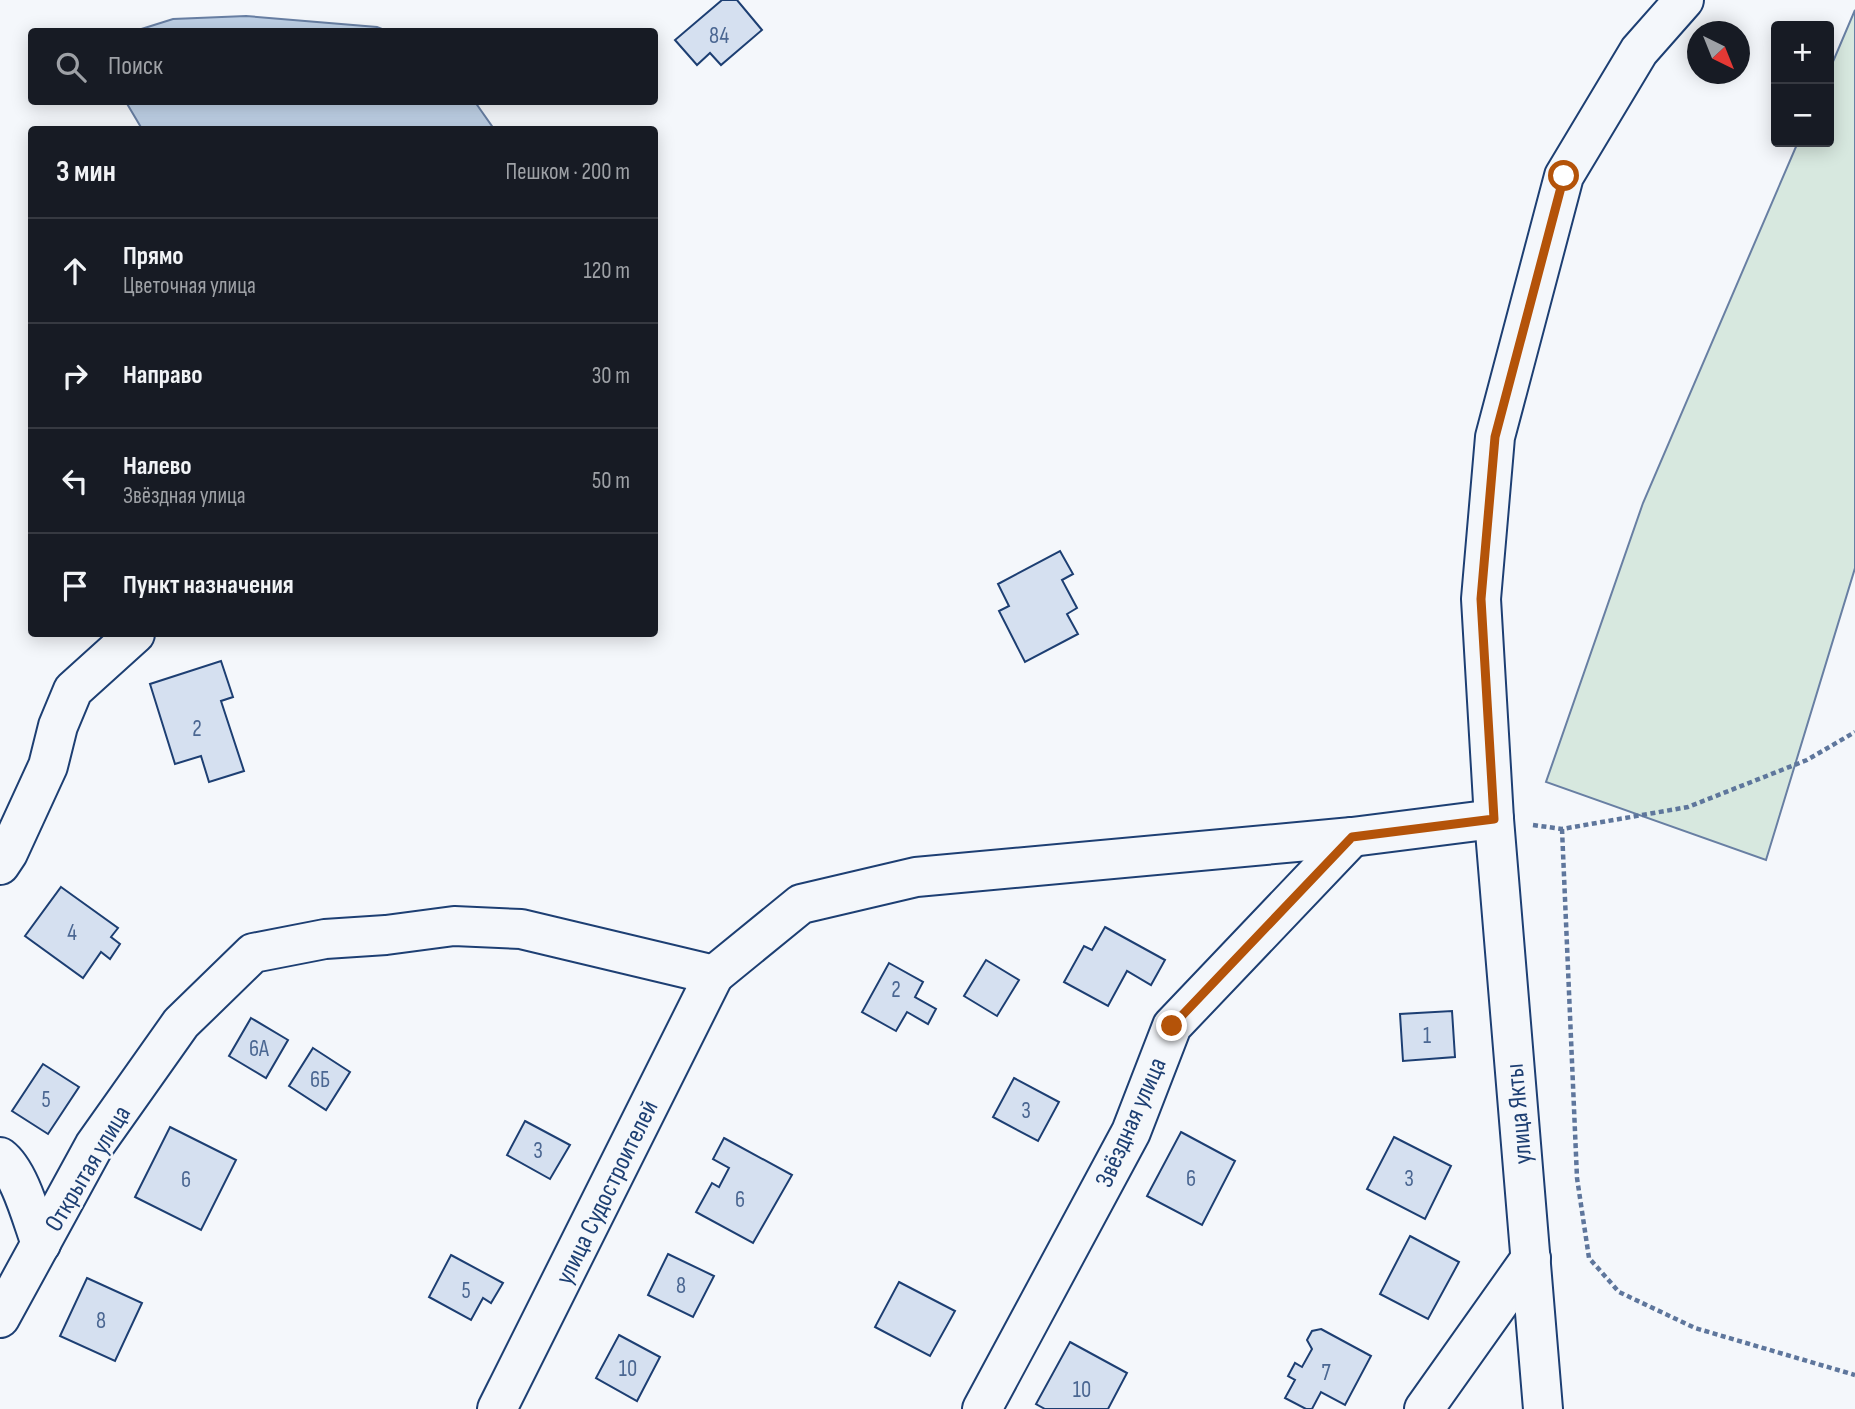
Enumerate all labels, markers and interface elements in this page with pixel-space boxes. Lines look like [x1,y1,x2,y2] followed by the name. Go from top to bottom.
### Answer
[1687,21,1750,84] north arrow
[1771,21,1834,147] map controls
[1771,21,1834,84] button: +
[709,22,729,50] house number: 84
[28,28,658,105] search box
[52,48,90,86] icon: search
[108,51,163,82] text: Поиск
[1771,84,1834,147] button: −
[56,154,116,190] text: 3 мин
[506,158,630,186] text: Пешком · 200 m
[1548,160,1579,191] route start
[123,241,184,272] text: Прямо
[56,252,94,290] icon: ahead
[584,257,630,285] text: 120 m
[123,272,256,300] text: Цветочная улица
[56,357,94,395] icon: right
[123,360,202,391] text: Направо
[592,362,630,390] text: 30 m
[123,451,192,482] text: Налево
[56,462,94,500] icon: left
[592,467,630,495] text: 50 m
[123,482,246,510] text: Звёздная улица
[56,567,94,605] icon: arrive
[123,570,294,601] text: Пункт назначения
[192,715,202,743] house number: 2
[67,919,77,947] house number: 4
[891,976,901,1004] house number: 2
[1156,1010,1187,1041] route end
[1423,1022,1431,1050] house number: 1
[249,1035,269,1063] house number: 6А
[1089,1053,1174,1192] street label: Звёздная улица
[1500,1062,1539,1165] street label: улица Якты
[310,1066,330,1094] house number: 6Б
[41,1086,51,1114] house number: 5
[549,1095,665,1290] street label: улица Судостроителей
[1021,1097,1031,1125] house number: 3
[39,1100,138,1237] street label: Открытая улица
[533,1137,543,1165] house number: 3
[1186,1165,1196,1193] house number: 6
[1404,1165,1414,1193] house number: 3
[181,1166,191,1194] house number: 6
[735,1186,745,1214] house number: 6
[676,1272,686,1300] house number: 8
[461,1277,471,1305] house number: 5
[96,1307,106,1335] house number: 8
[619,1355,637,1383] house number: 10
[1321,1359,1331,1387] house number: 7
[1073,1376,1091,1404] house number: 10

